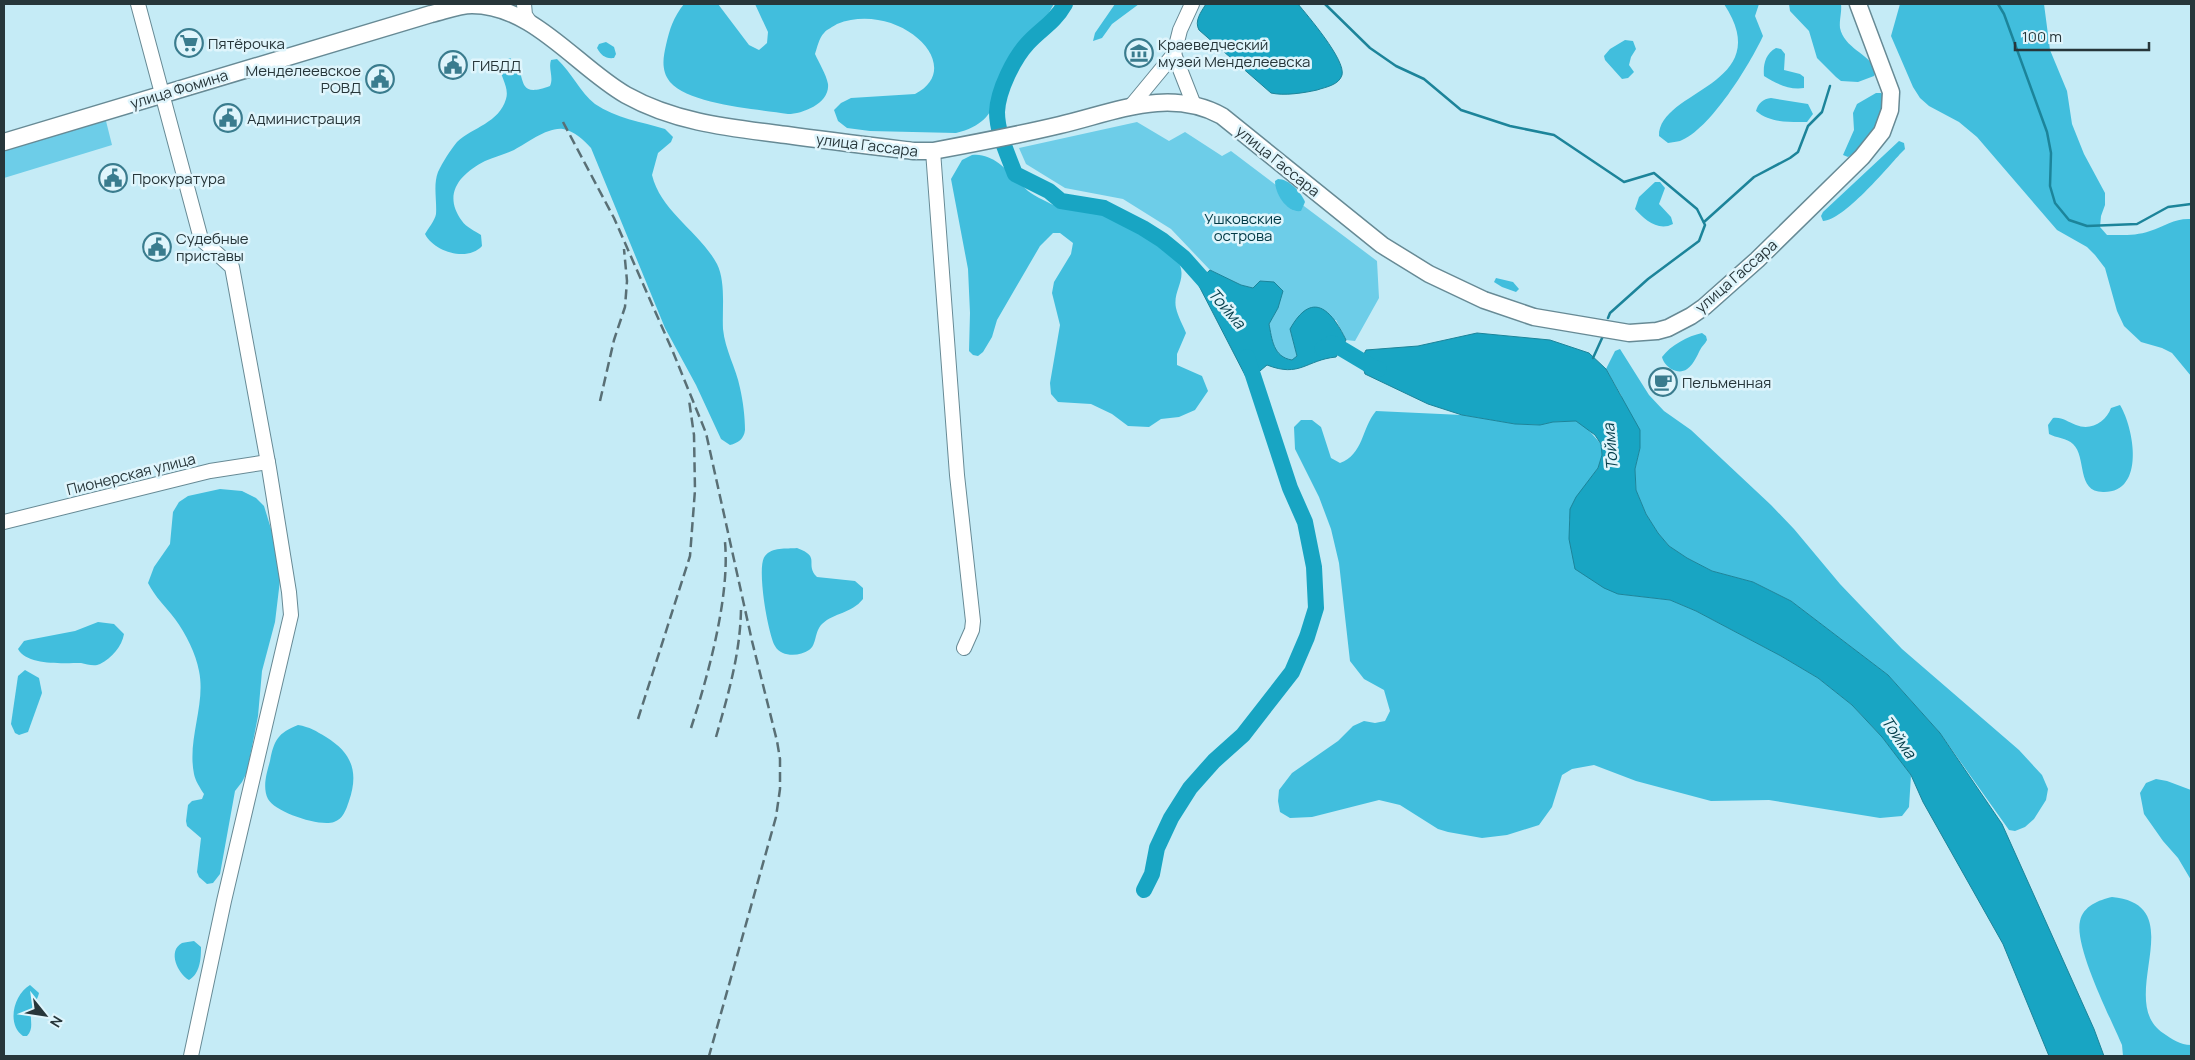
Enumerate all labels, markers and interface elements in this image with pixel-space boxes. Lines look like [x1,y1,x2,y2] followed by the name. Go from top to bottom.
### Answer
[2015,20,2149,52] scale bar
[2022,26,2062,47] text: 100 m
[174,28,204,58] supermarket icon: Пятёрочка
[208,33,285,54] place label: Пятёрочка
[1158,34,1310,72] place label: Краеведческий музей Менделеевска
[1124,38,1154,68] museum icon: Краеведческий музей Менделеевска
[438,50,468,80] public building icon: ГИБДД
[472,55,521,76] place label: ГИБДД
[246,60,361,98] place label: Менделеевское РОВД
[128,64,230,114] street label: улица Фомина
[365,64,395,94] public building icon: Менделеевское РОВД
[213,103,243,133] public building icon: Администрация
[247,108,361,129] place label: Администрация
[1232,121,1324,201] street label: улица Гассара
[815,128,919,162] street label: улица Гассара
[98,163,128,193] public building icon: Прокуратура
[132,168,225,189] place label: Прокуратура
[1204,208,1282,246] park label: Ушковские острова
[176,228,249,266] place label: Судебные приставы
[142,232,172,262] public building icon: Судебные приставы
[1690,234,1782,318] street label: улица Гассара
[1203,283,1251,334] water label: Тойма
[1648,367,1678,397] cafe icon: Пельменная
[1682,372,1771,393] place label: Пельменная
[1597,422,1623,471] water label: Тойма
[64,448,198,500] street label: Пионерская улица
[1877,712,1922,763] water label: Тойма
[20,990,70,1040] north arrow
[46,1013,67,1031] text: N

